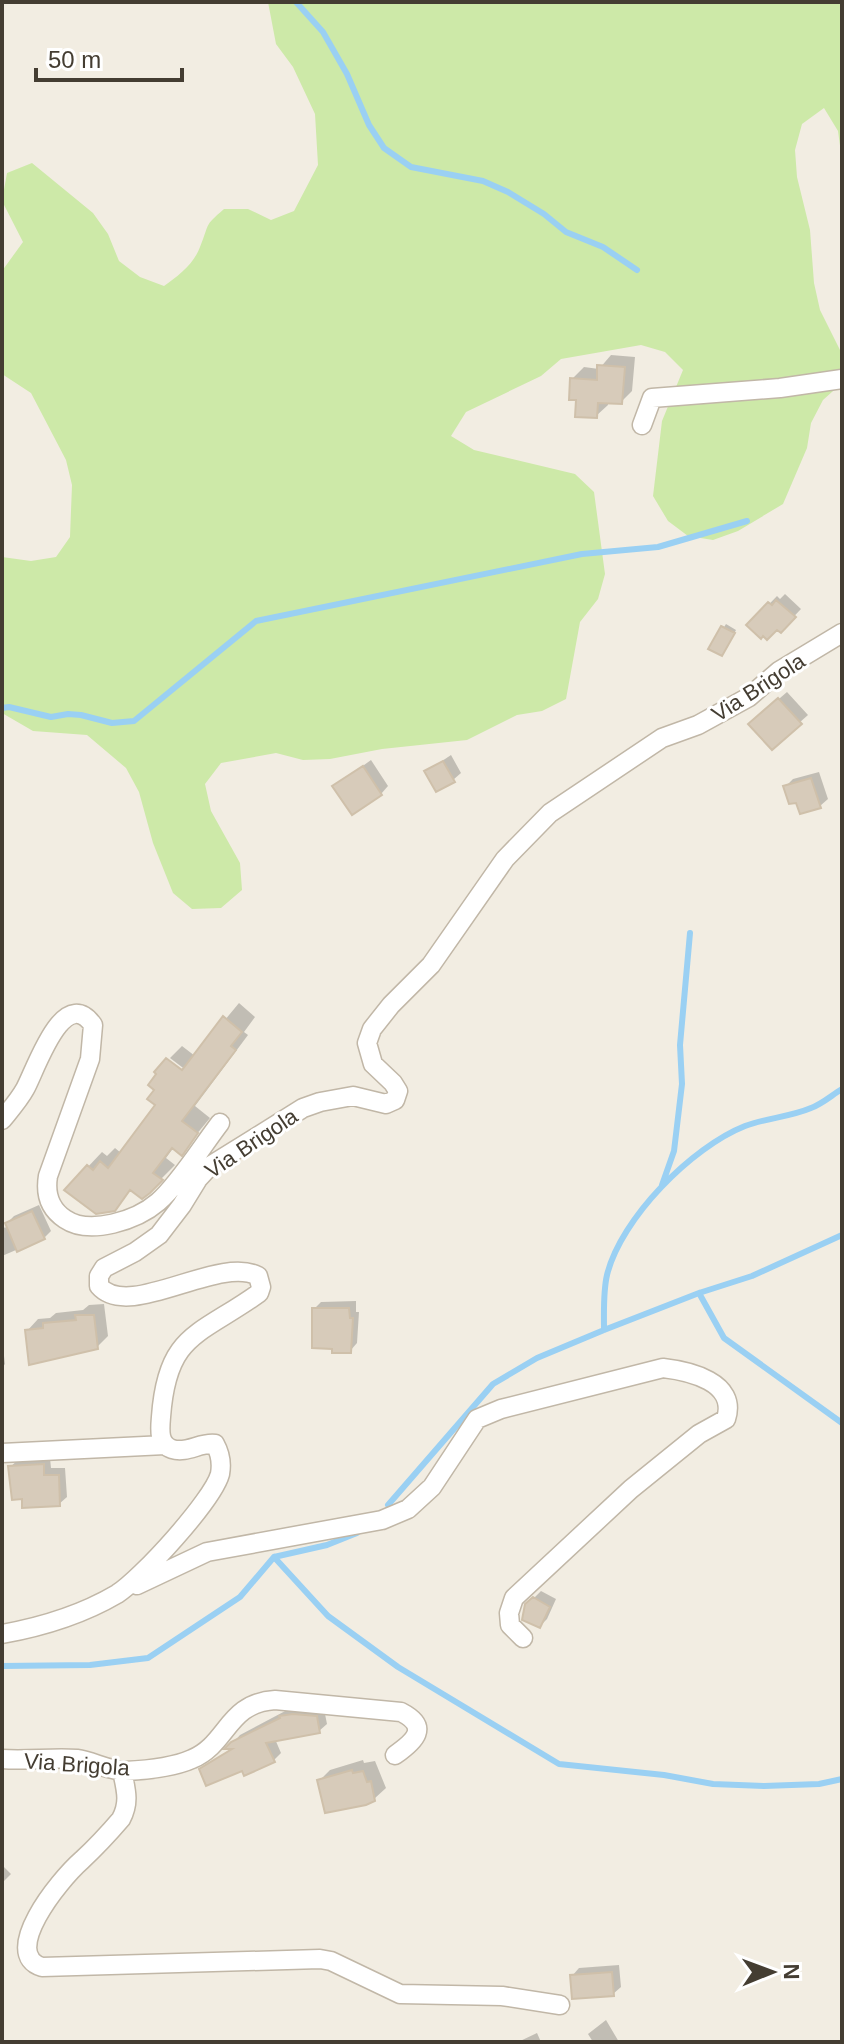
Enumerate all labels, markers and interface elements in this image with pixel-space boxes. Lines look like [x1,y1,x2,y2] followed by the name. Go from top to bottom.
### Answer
[36,32,182,82] scale bar
[48,46,101,73] text: 50 m
[707,648,810,727] street label: Via Brigola
[200,1103,303,1183] street label: Via Brigola
[23,1748,131,1781] street label: Via Brigola
[732,1932,812,2012] north arrow
[779,1963,804,1980] text: N

